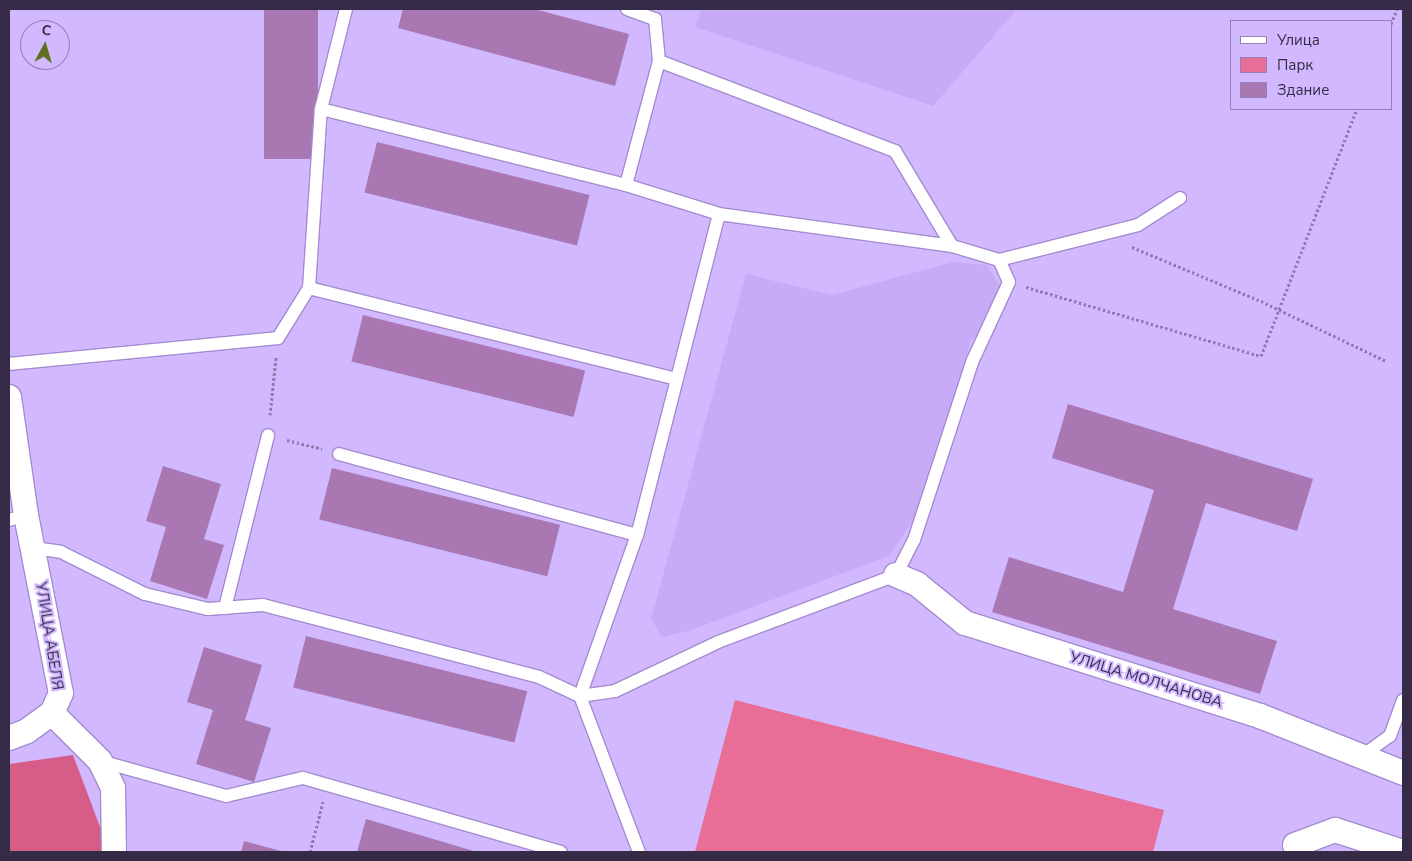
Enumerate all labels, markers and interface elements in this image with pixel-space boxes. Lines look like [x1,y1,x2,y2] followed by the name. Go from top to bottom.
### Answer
[20,20,70,70] north arrow
[1230,20,1392,110] legend
[41,21,52,41] text: С
[1277,30,1320,50] text: Улица
[1277,55,1313,75] text: Парк
[1277,80,1329,100] text: Здание
[32,581,66,691] street label: УЛИЦА АБЕЛЯ
[1067,648,1225,712] street label: УЛИЦА МОЛЧАНОВА

